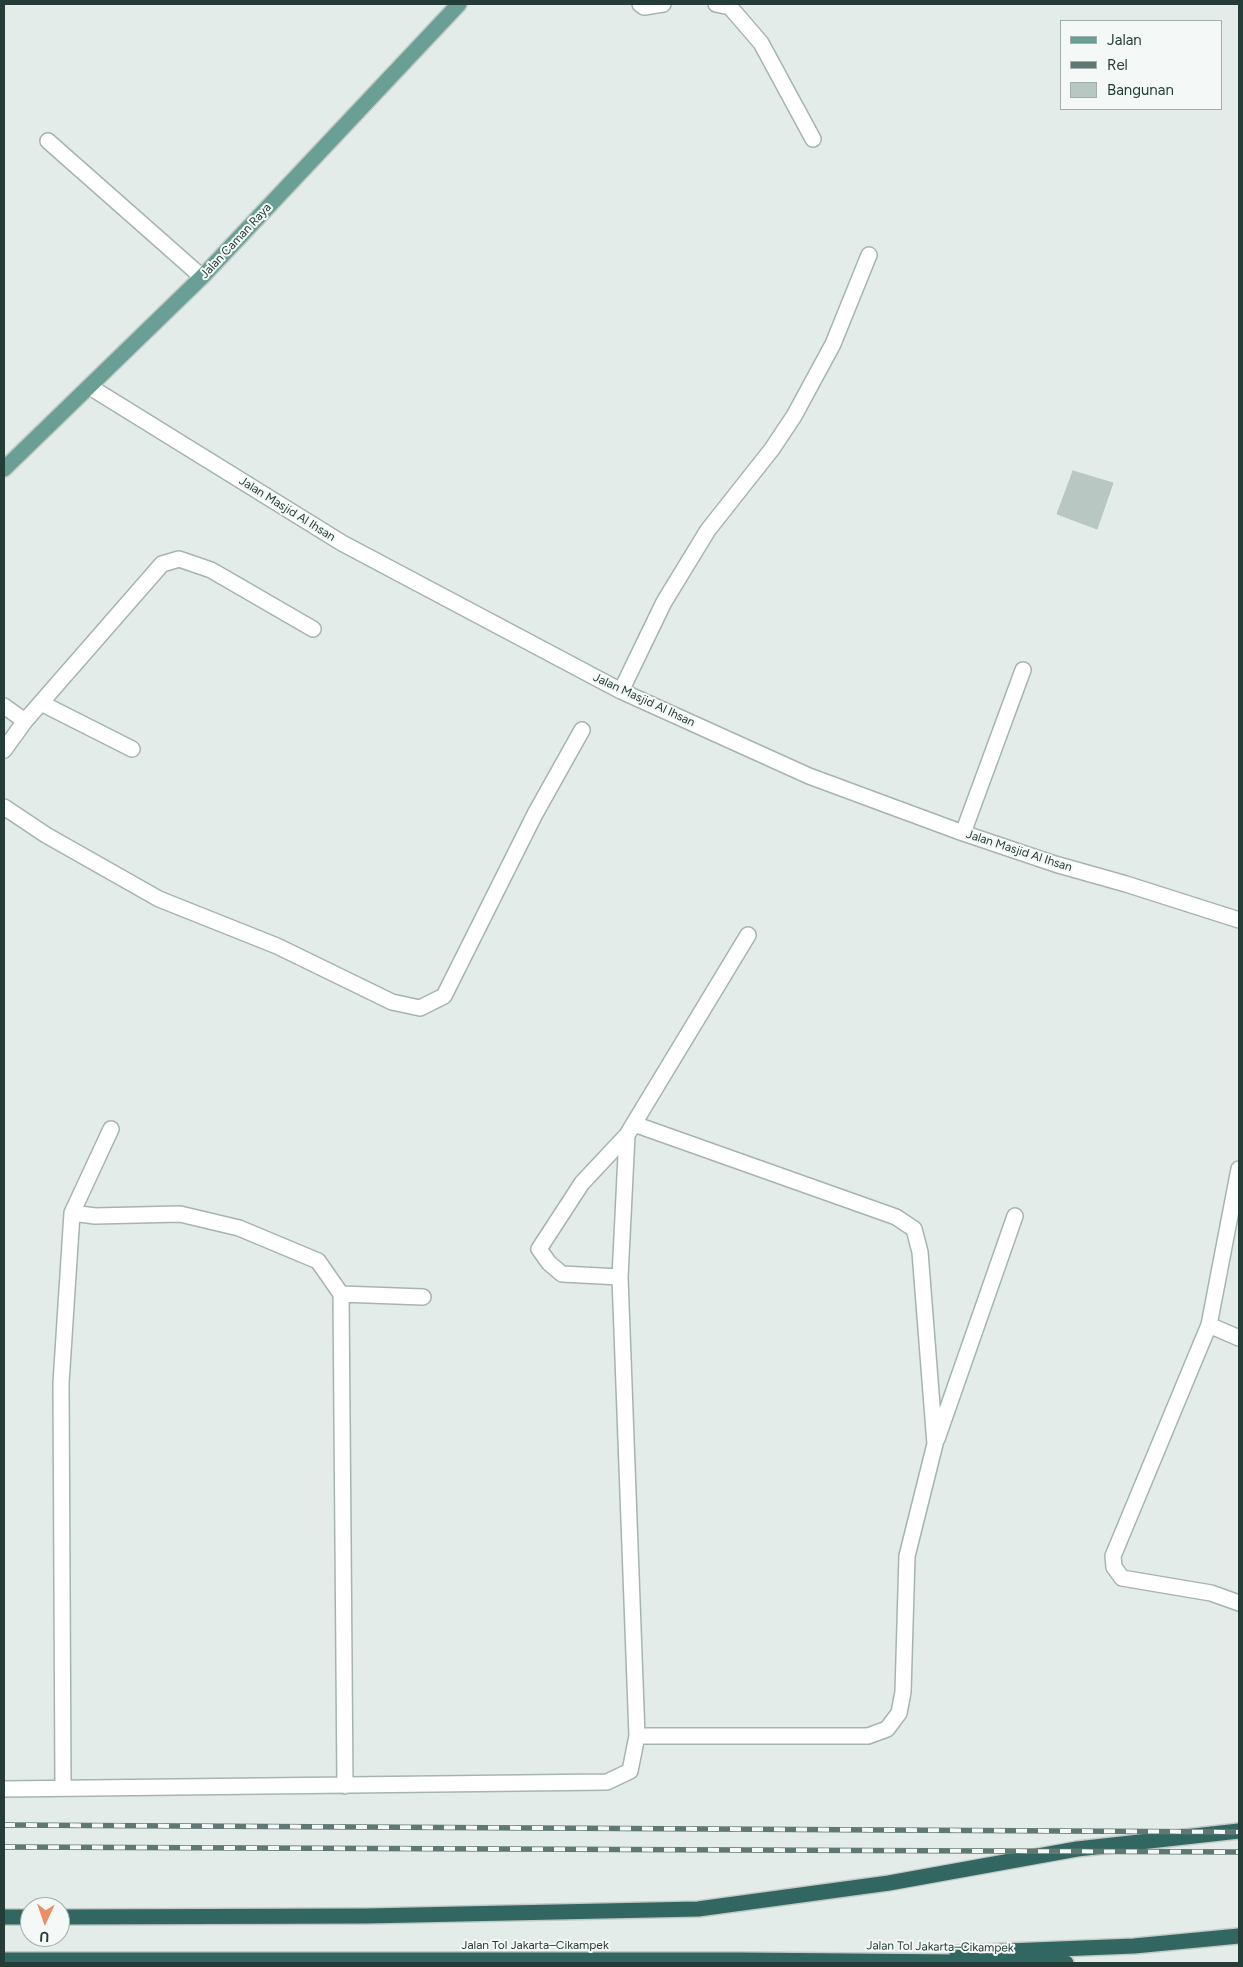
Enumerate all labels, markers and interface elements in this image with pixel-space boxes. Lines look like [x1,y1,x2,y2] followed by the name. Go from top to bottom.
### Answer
[1060,20,1223,110] legend
[1107,31,1142,49] text: Jalan
[1107,56,1128,74] text: Rel
[1107,81,1174,99] text: Bangunan
[198,201,274,281] street label: Jalan Caman Raya
[236,474,338,544] street label: Jalan Masjid Al Ihsan
[591,670,697,730] street label: Jalan Masjid Al Ihsan
[964,827,1074,875] street label: Jalan Masjid Al Ihsan
[20,1897,70,1947] north arrow
[39,1928,50,1945] text: U
[461,1938,609,1952] street label: Jalan Tol Jakarta–Cikampek
[866,1939,1014,1955] street label: Jalan Tol Jakarta–Cikampek

